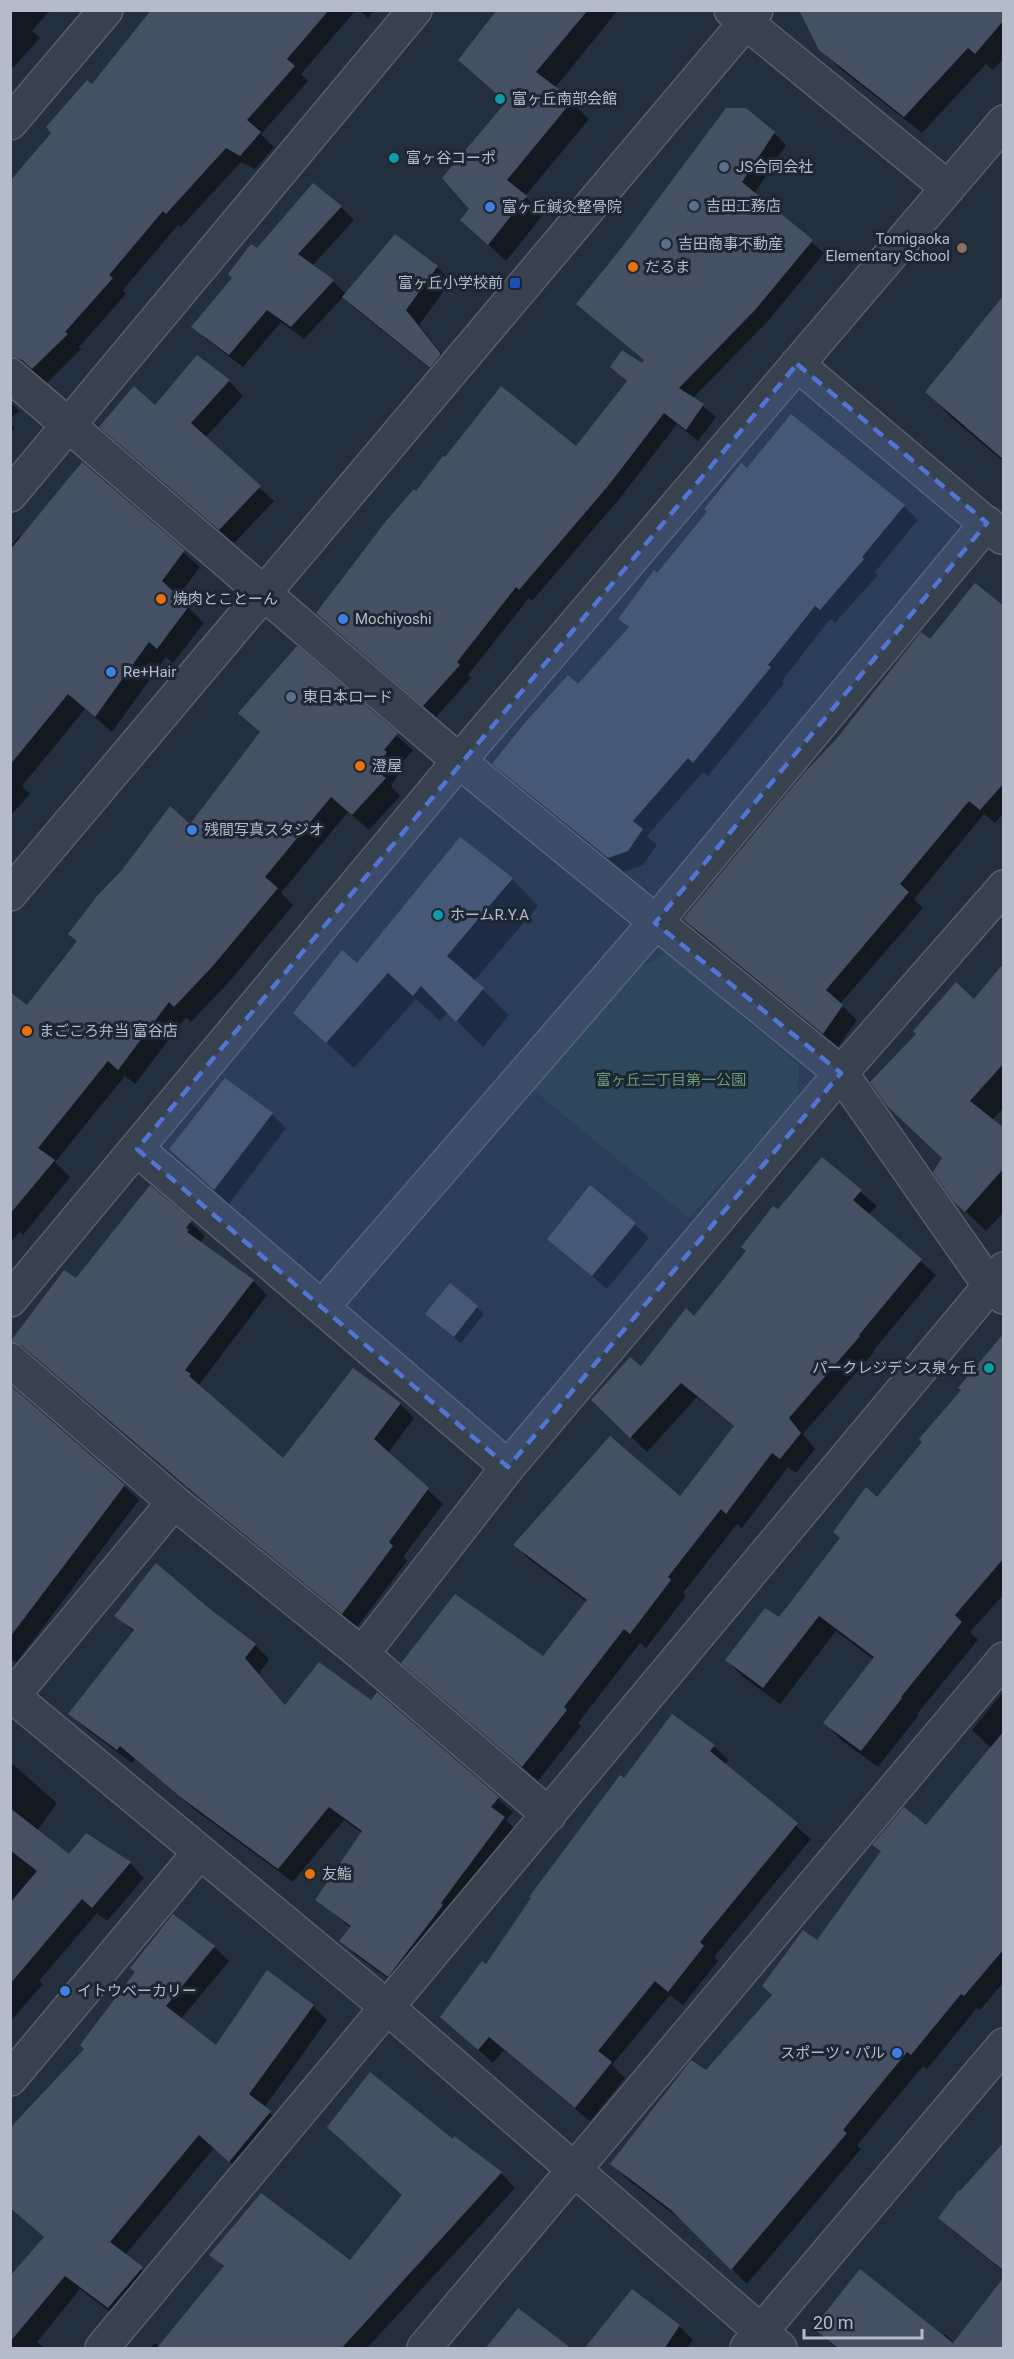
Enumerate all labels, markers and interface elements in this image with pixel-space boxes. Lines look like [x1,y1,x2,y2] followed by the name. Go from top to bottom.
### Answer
[512,90,617,108] place label: 富ヶ丘南部会館
[493,92,507,106] marker: 富ヶ丘南部会館
[406,149,496,167] place label: 富ヶ谷コーポ
[387,151,401,165] marker: 富ヶ谷コーポ
[736,158,813,176] place label: JS合同会社
[717,160,731,174] marker: JS合同会社
[706,197,781,215] place label: 吉田工務店
[502,198,622,216] place label: 富ヶ丘鍼灸整骨院
[687,199,701,213] marker: 吉田工務店
[483,200,497,214] marker: 富ヶ丘鍼灸整骨院
[826,230,950,265] place label: Tomigaoka Elementary School
[678,235,783,253] place label: 吉田商事不動産
[659,237,673,251] marker: 吉田商事不動産
[955,241,969,255] marker: Tomigaoka Elementary School
[645,258,690,276] place label: だるま
[626,260,640,274] marker: だるま
[398,274,503,292] place label: 富ヶ丘小学校前
[508,276,522,290] marker: 富ヶ丘小学校前
[173,590,278,608] place label: 焼肉とことーん
[154,592,168,606] marker: 焼肉とことーん
[355,610,432,628] place label: Mochiyoshi
[336,612,350,626] marker: Mochiyoshi
[123,663,176,681] place label: Re+Hair
[104,665,118,679] marker: Re+Hair
[303,688,393,706] place label: 東日本ロード
[284,690,298,704] marker: 東日本ロード
[372,757,402,775] place label: 澄屋
[353,759,367,773] marker: 澄屋
[204,821,324,839] place label: 残間写真スタジオ
[185,823,199,837] marker: 残間写真スタジオ
[450,906,529,924] place label: ホームR.Y.A
[431,908,445,922] marker: ホームR.Y.A
[39,1022,178,1040] place label: まごころ弁当 富谷店
[20,1024,34,1038] marker: まごころ弁当 富谷店
[596,1071,746,1089] park label: 富ヶ丘二丁目第一公園
[812,1359,977,1377] place label: パークレジデンス泉ヶ丘
[982,1361,996,1375] marker: パークレジデンス泉ヶ丘
[322,1865,352,1883] place label: 友鮨
[303,1867,317,1881] marker: 友鮨
[77,1982,197,2000] place label: イトウベーカリー
[58,1984,72,1998] marker: イトウベーカリー
[780,2044,885,2062] place label: スポーツ・パル
[890,2046,904,2060] marker: スポーツ・パル
[804,2302,922,2340] scale bar
[813,2312,853,2333] text: 20 m

